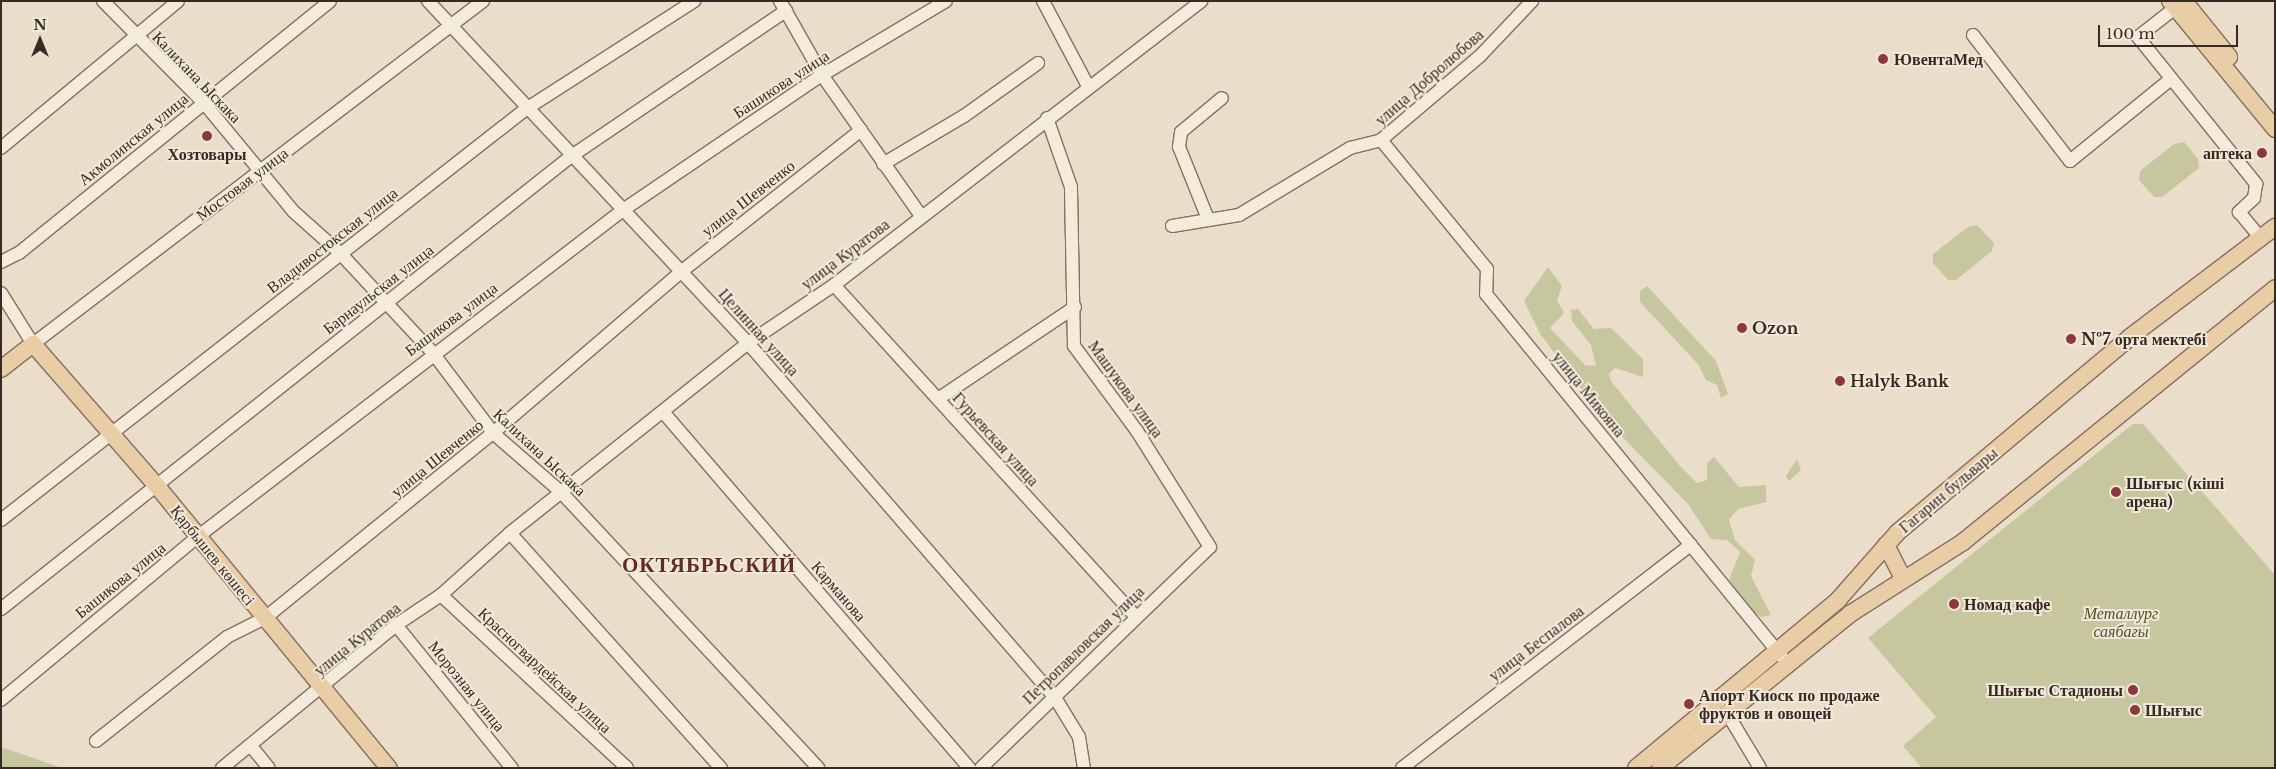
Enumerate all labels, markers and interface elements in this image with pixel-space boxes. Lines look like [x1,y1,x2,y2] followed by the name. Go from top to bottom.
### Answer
[15,15,65,65] north arrow
[2101,15,2241,47] scale bar
[33,16,47,34] text: N
[2106,24,2155,43] text: 100 m
[1371,25,1487,129] street label: улица Добролюбова
[149,27,245,127] street label: Калихана Ыскака
[729,46,833,122] street label: Башикова улица
[1894,49,1983,69] place label: ЮвентаМед
[1876,52,1890,66] marker: ЮвентаМед
[74,89,192,189] street label: Акмолинская улица
[201,130,213,142] marker: Хозтовары
[192,143,292,225] street label: Мостовая улица
[2203,143,2252,163] place label: аптека
[168,144,246,164] place label: Хозтовары
[2256,147,2268,159] marker: аптека
[698,156,798,240] street label: улица Шевченко
[263,183,401,297] street label: Владивостокская улица
[797,215,893,293] street label: улица Куратова
[319,240,437,338] street label: Барнаульская улица
[401,278,501,360] street label: Башикова улица
[715,284,803,380] street label: Целинная улица
[1752,318,1798,338] place label: Ozon
[1736,322,1748,334] marker: Ozon
[2081,329,2206,349] place label: №7 орта мектебі
[2065,333,2077,345] marker: №7 орта мектебі
[1084,337,1168,441] street label: Машукова улица
[1549,347,1629,441] street label: улица Микояна
[1850,371,1949,391] place label: Halyk Bank
[1834,375,1846,387] marker: Halyk Bank
[949,388,1043,490] street label: Гурьевская улица
[490,404,590,500] street label: Калихана Ыскака
[387,415,487,501] street label: улица Шевченко
[1895,443,2001,537] street label: Гагарин бульвары
[2126,473,2224,511] place label: Шығыс (кіші арена)
[2110,486,2122,498] marker: Шығыс (кіші арена)
[167,501,259,609] street label: Қарбышев көшесі
[71,538,169,622] street label: Башикова улица
[621,552,797,578] district label: ОКТЯБРЬСКИЙ
[808,557,870,625] street label: Карманова
[1018,582,1148,708] street label: Петропавловская улица
[1964,594,2050,614] place label: Номад кафе
[310,598,404,680] street label: улица Куратова
[1948,598,1960,610] marker: Номад кафе
[1485,601,1587,685] street label: улица Беспалова
[474,603,616,737] street label: Красногвардейская улица
[2084,603,2158,641] park label: Металлург саябағы
[425,637,509,735] street label: Морозная улица
[1987,680,2123,700] place label: Шығыс Стадионы
[2127,684,2139,696] marker: Шығыс Стадионы
[1699,685,1880,723] place label: Апорт Киоск по продаже фруктов и овощей
[1683,698,1695,710] marker: Апорт Киоск по продаже фруктов и овощей
[2145,700,2202,720] place label: Шығыс
[2129,704,2141,716] marker: Шығыс

